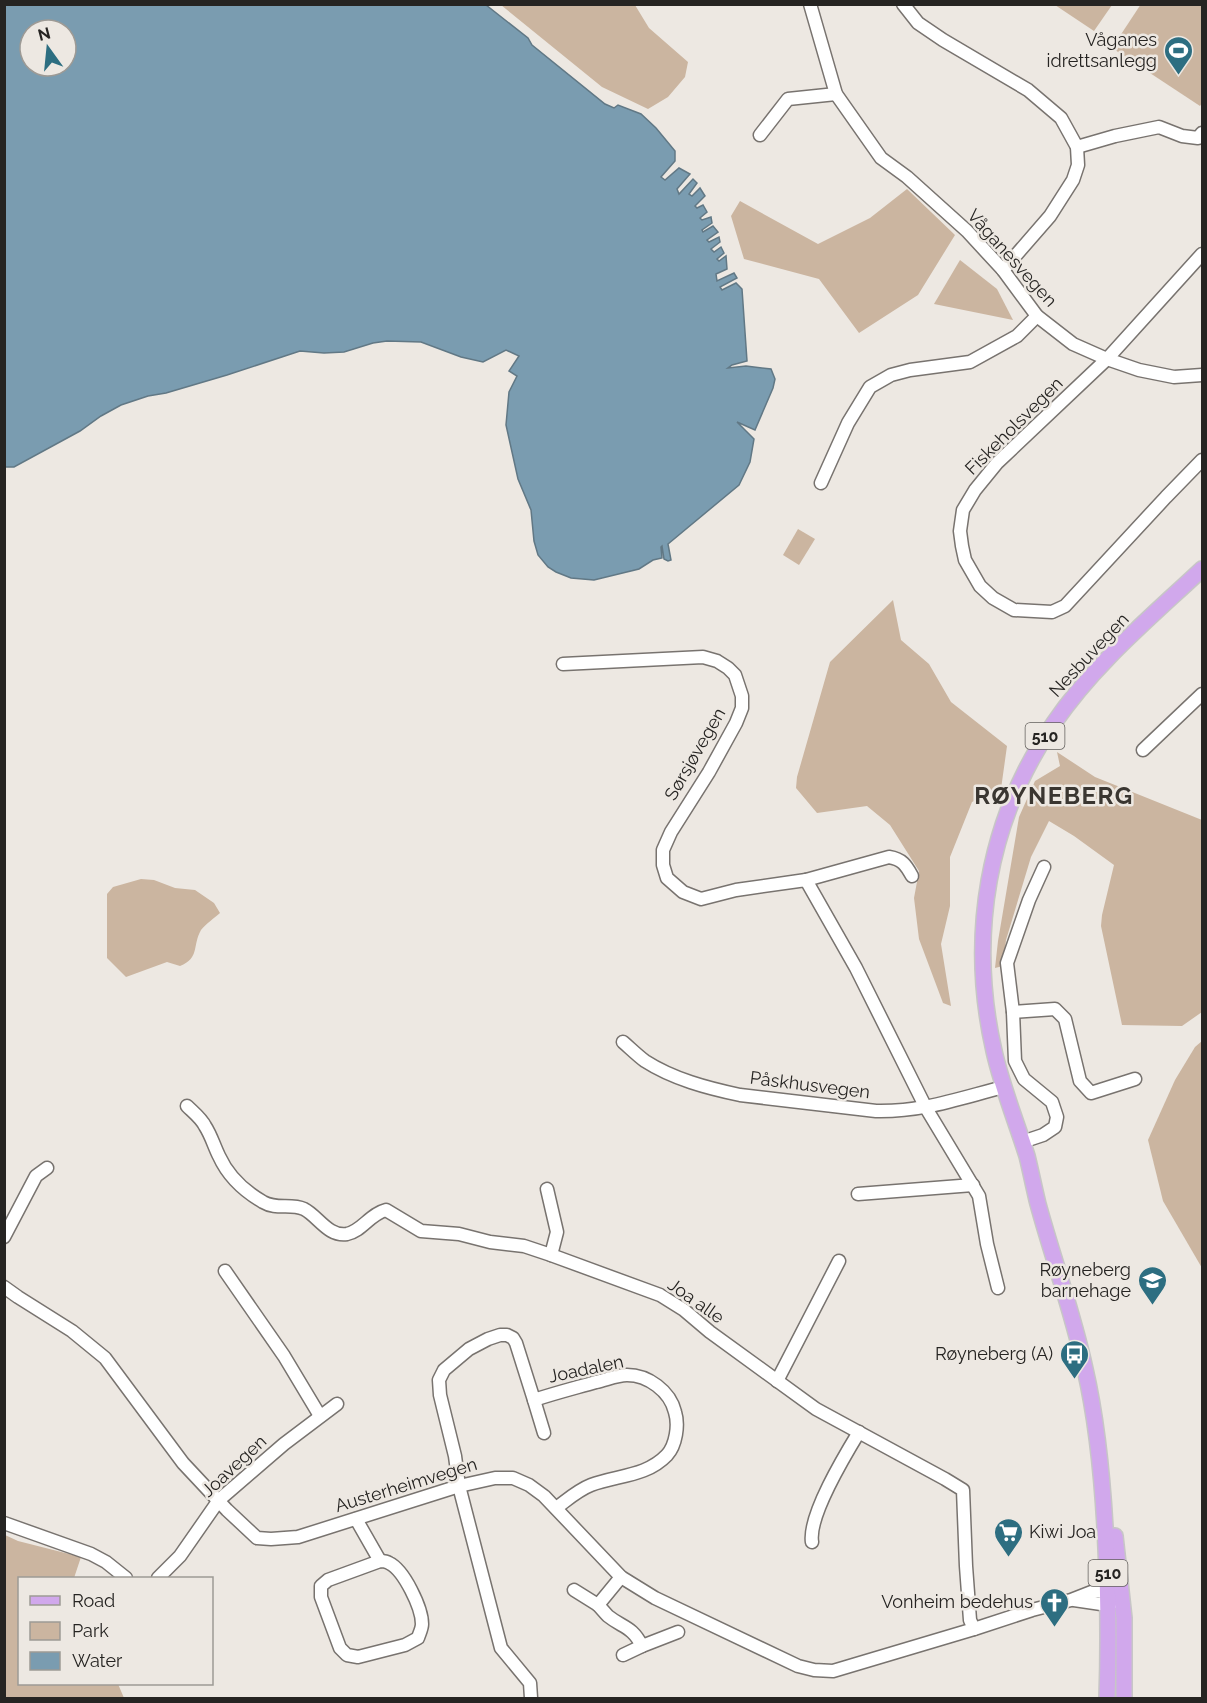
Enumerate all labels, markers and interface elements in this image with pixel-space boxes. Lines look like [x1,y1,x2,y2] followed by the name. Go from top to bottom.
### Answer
[18,18,78,78] north arrow
[36,23,53,45] text: N
[1047,29,1157,71] place label: Våganes idrettsanlegg
[1162,34,1194,76] sports icon: Våganes idrettsanlegg
[963,205,1062,311] street label: Våganesvegen
[960,372,1067,479] street label: Fiskeholsvegen
[1045,608,1133,701] street label: Nesbuvegen
[660,704,729,804] street label: Sørsjøvegen
[1026,723,1064,749] road number: 510
[974,781,1134,810] district label: RØYNEBERG
[749,1067,871,1102] street label: Påskhusvegen
[1039,1259,1131,1301] place label: Røyneberg barnehage
[1136,1264,1168,1306] school or university icon: Røyneberg barnehage
[664,1274,729,1328] street label: Joa alle
[1058,1338,1090,1380] bus stop icon: Røyneberg (A)
[935,1343,1053,1364] place label: Røyneberg (A)
[547,1350,625,1387] street label: Joadalen
[197,1430,270,1501] street label: Joavegen
[332,1453,479,1516] street label: Austerheimvegen
[992,1516,1024,1558] supermarket icon: Kiwi Joa
[1029,1521,1096,1542] place label: Kiwi Joa
[1088,1560,1128,1586] road number: 510
[18,1577,213,1685] legend
[1038,1586,1070,1628] church icon: Vonheim bedehus
[72,1590,115,1611] text: Road
[881,1591,1033,1612] place label: Vonheim bedehus
[72,1620,109,1641] text: Park
[72,1650,123,1671] text: Water

